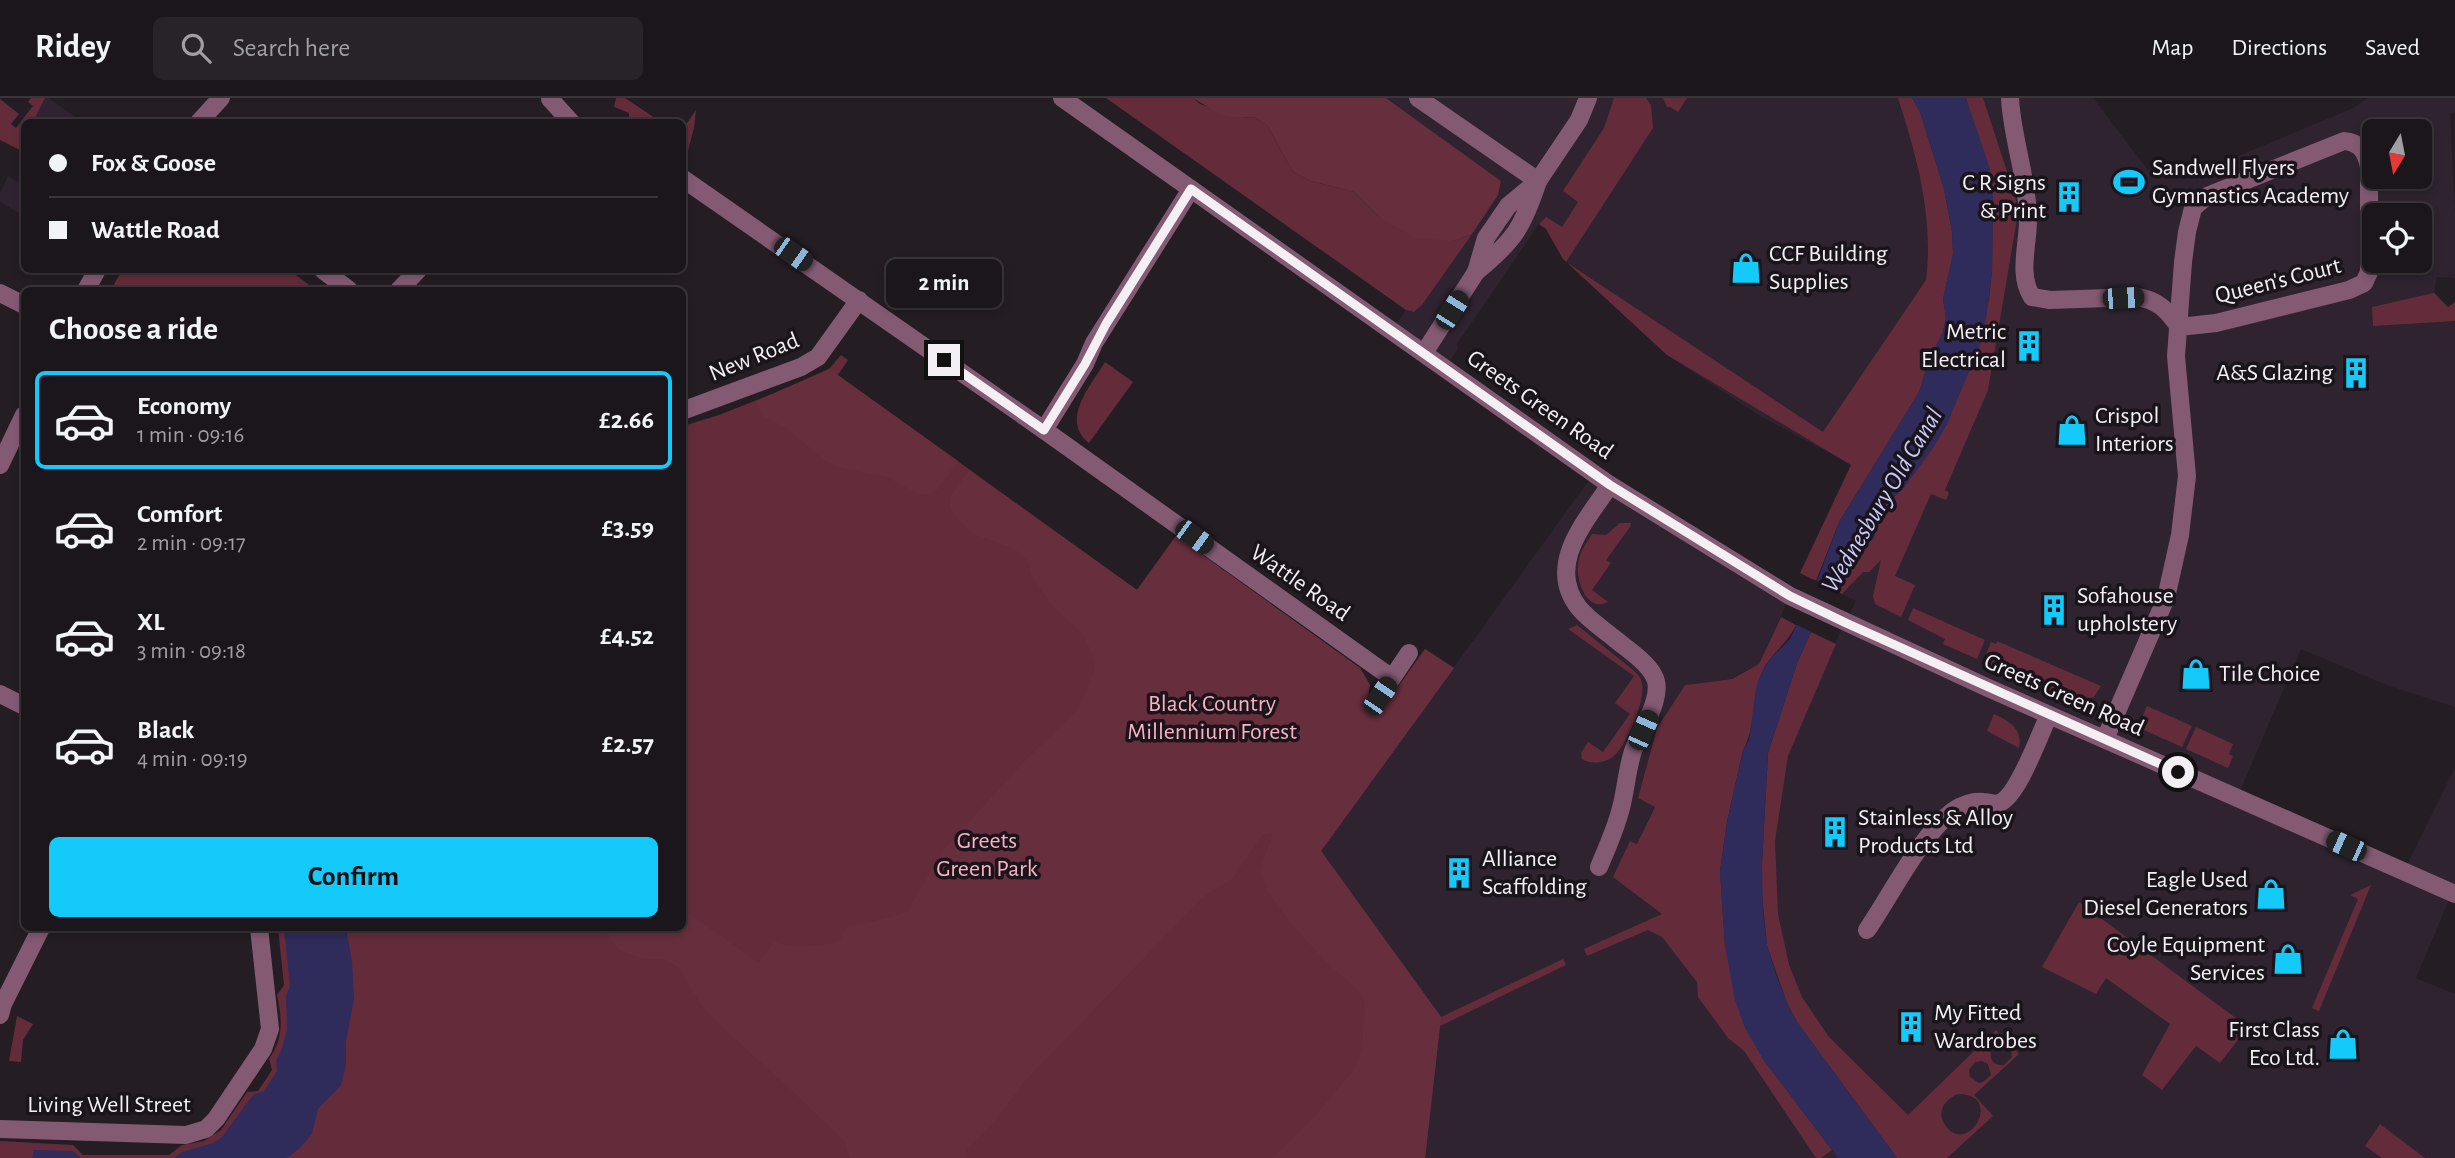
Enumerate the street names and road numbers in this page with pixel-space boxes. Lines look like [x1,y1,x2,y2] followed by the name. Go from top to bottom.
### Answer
[2213,254,2344,308] street label: Queen's Court
[706,328,802,386] street label: New Road
[1463,346,1617,464] street label: Greets Green Road
[1246,540,1354,626] street label: Wattle Road
[1980,649,2148,741] street label: Greets Green Road
[27,1093,191,1117] street label: Living Well Street

